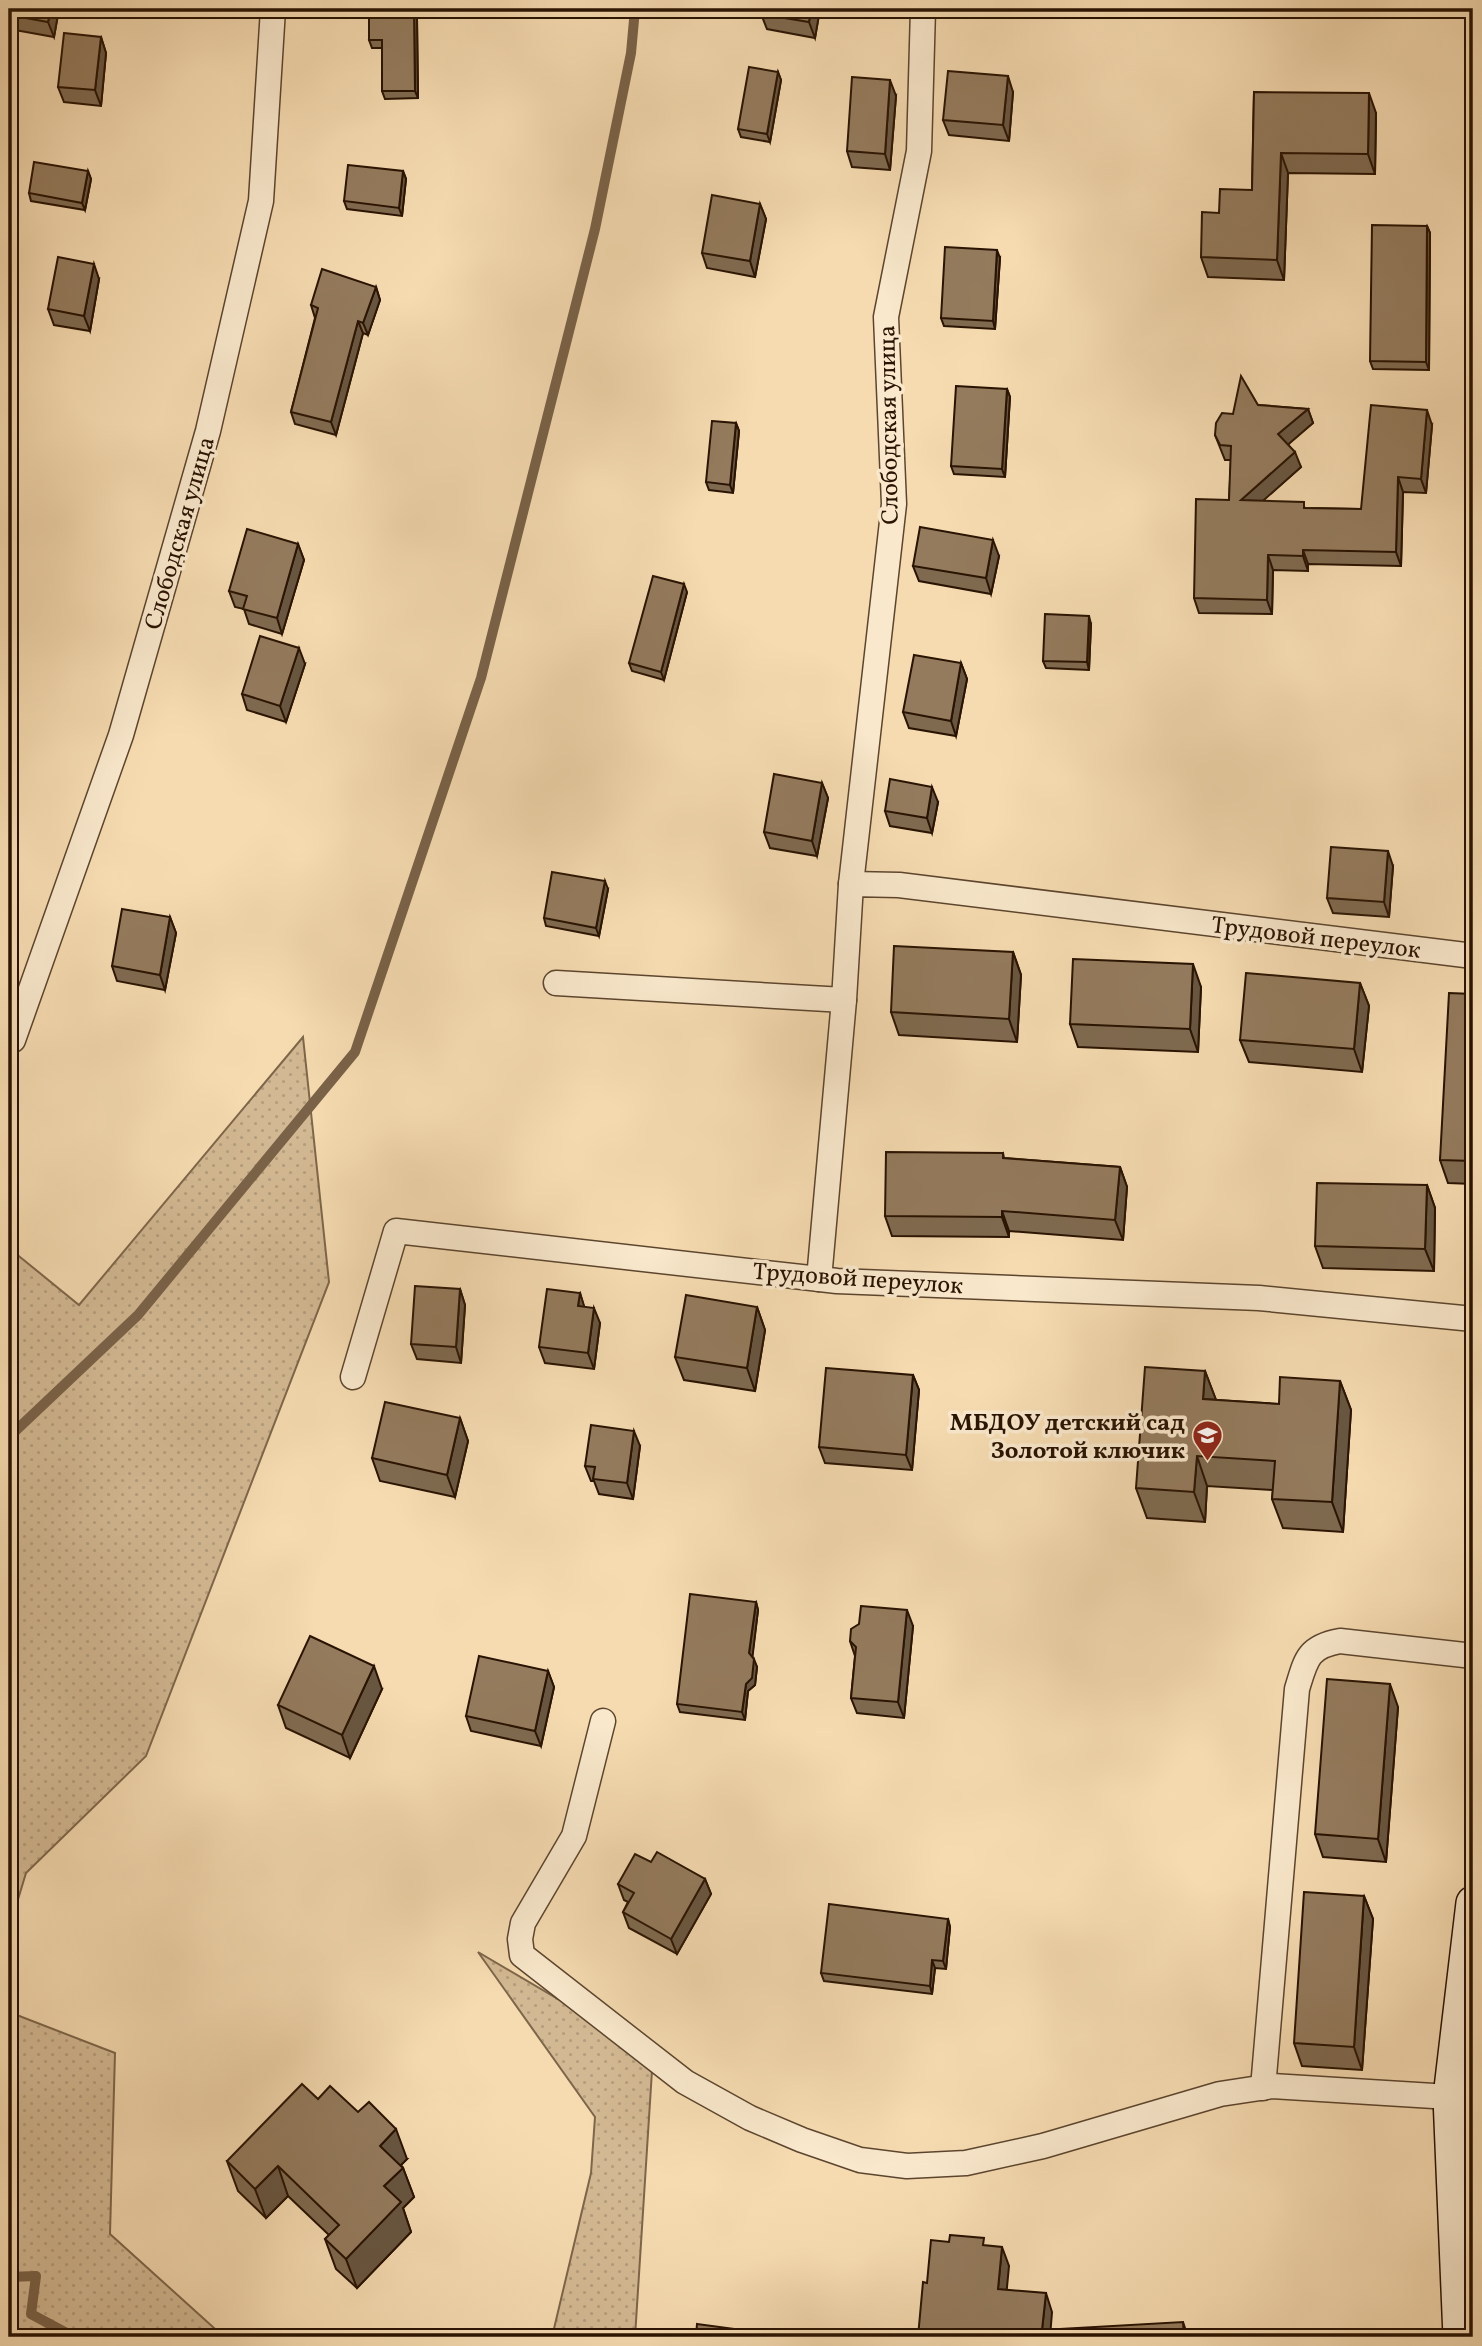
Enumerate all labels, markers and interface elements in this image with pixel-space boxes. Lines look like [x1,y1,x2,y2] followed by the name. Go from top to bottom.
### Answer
[871,325,909,525] street label: Слободская улица
[137,433,225,634] street label: Слободская улица
[1209,909,1423,969] street label: Трудовой переулок
[752,1256,964,1304] street label: Трудовой переулок
[950,1407,1185,1469] place label: МБДОУ детский сад Золотой ключик
[1191,1419,1225,1463] school or university icon: МБДОУ детский сад Золотой ключик

